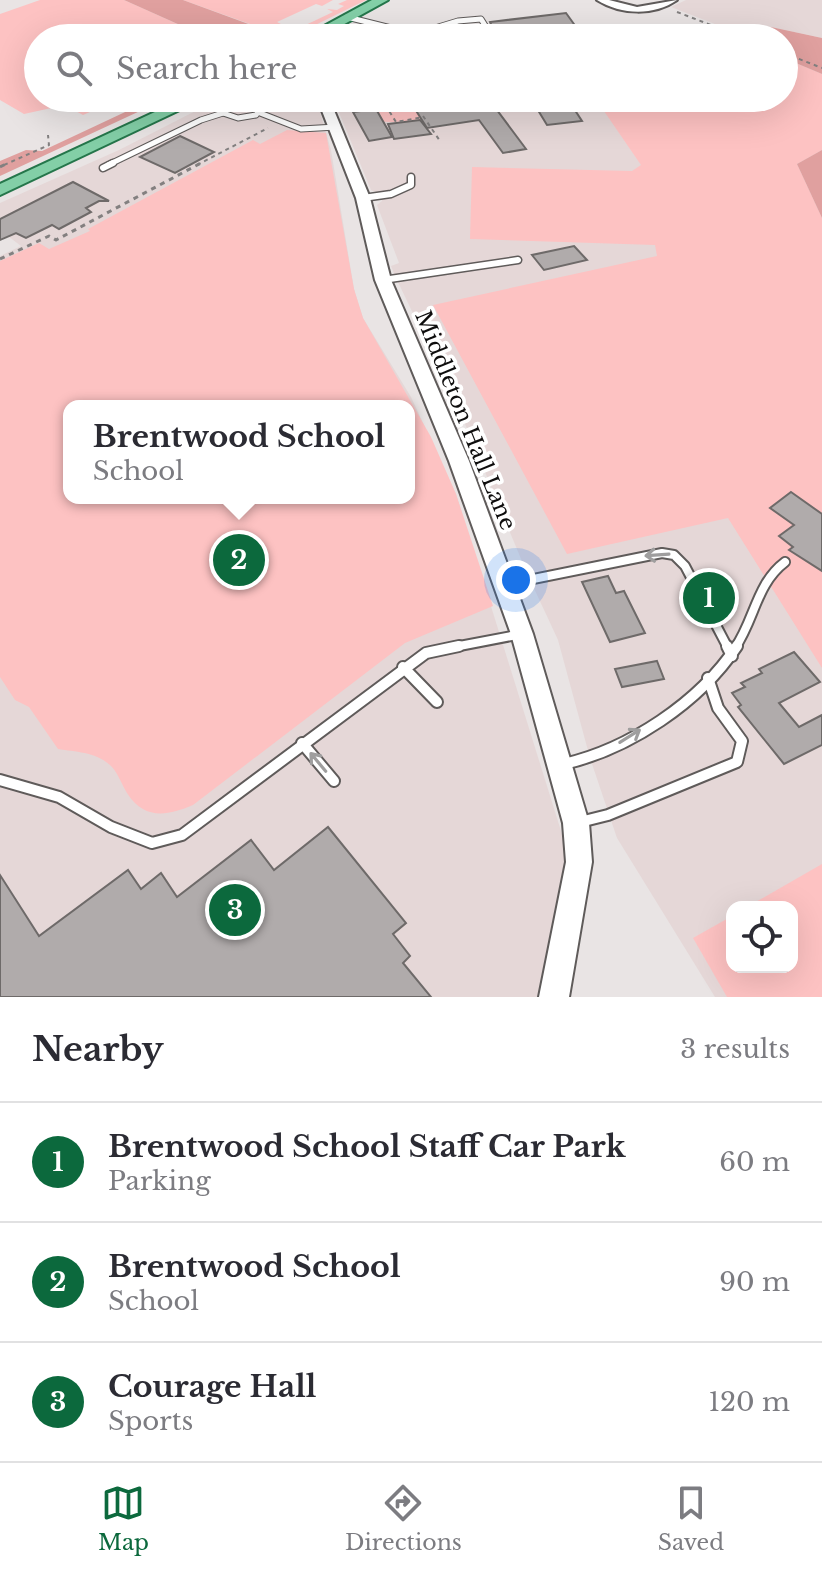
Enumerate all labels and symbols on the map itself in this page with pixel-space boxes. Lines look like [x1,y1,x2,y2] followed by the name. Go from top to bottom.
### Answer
[409,307,522,534] street label: Middleton Hall Lane
[213,530,265,590] pin: 2
[645,548,671,563] one-way arrow
[496,560,536,600] your location
[683,568,735,628] pin: 1
[619,728,641,744] one-way arrow
[309,752,327,773] one-way arrow
[209,880,261,940] pin: 3

